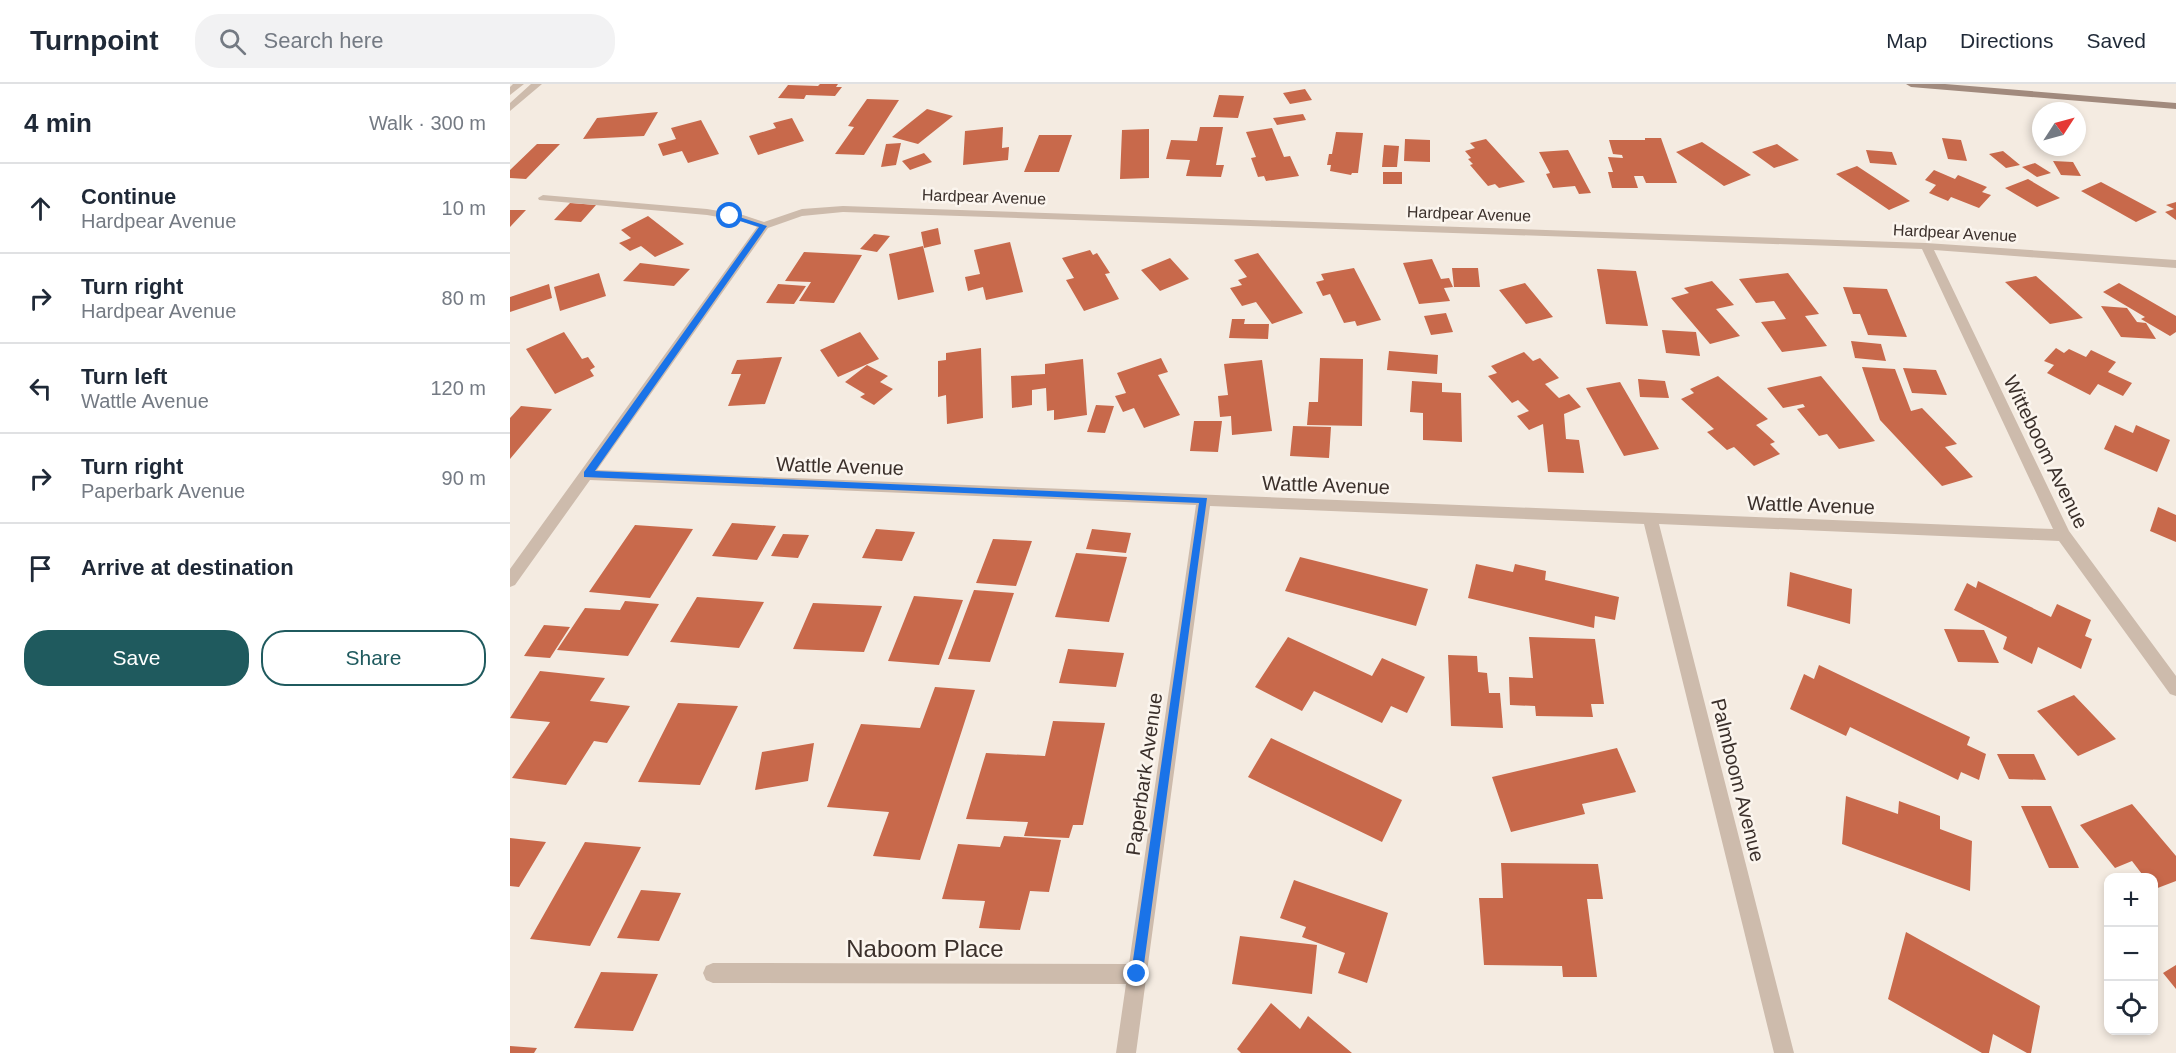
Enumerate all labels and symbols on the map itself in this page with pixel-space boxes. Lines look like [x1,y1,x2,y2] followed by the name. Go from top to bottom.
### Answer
[2032,102,2086,156] north arrow
[922,186,1046,208] street label: Hardpear Avenue
[716,202,742,228] route start
[1407,203,1531,225] street label: Hardpear Avenue
[1893,221,2018,245] street label: Hardpear Avenue
[1999,372,2093,532] street label: Witteboom Avenue
[776,453,904,479] street label: Wattle Avenue
[1262,472,1390,498] street label: Wattle Avenue
[1747,492,1875,518] street label: Wattle Avenue
[1122,691,1166,857] street label: Paperbark Avenue
[1707,696,1769,864] street label: Palmboom Avenue
[846,935,1004,962] street label: Naboom Place
[1123,960,1149,986] route end

